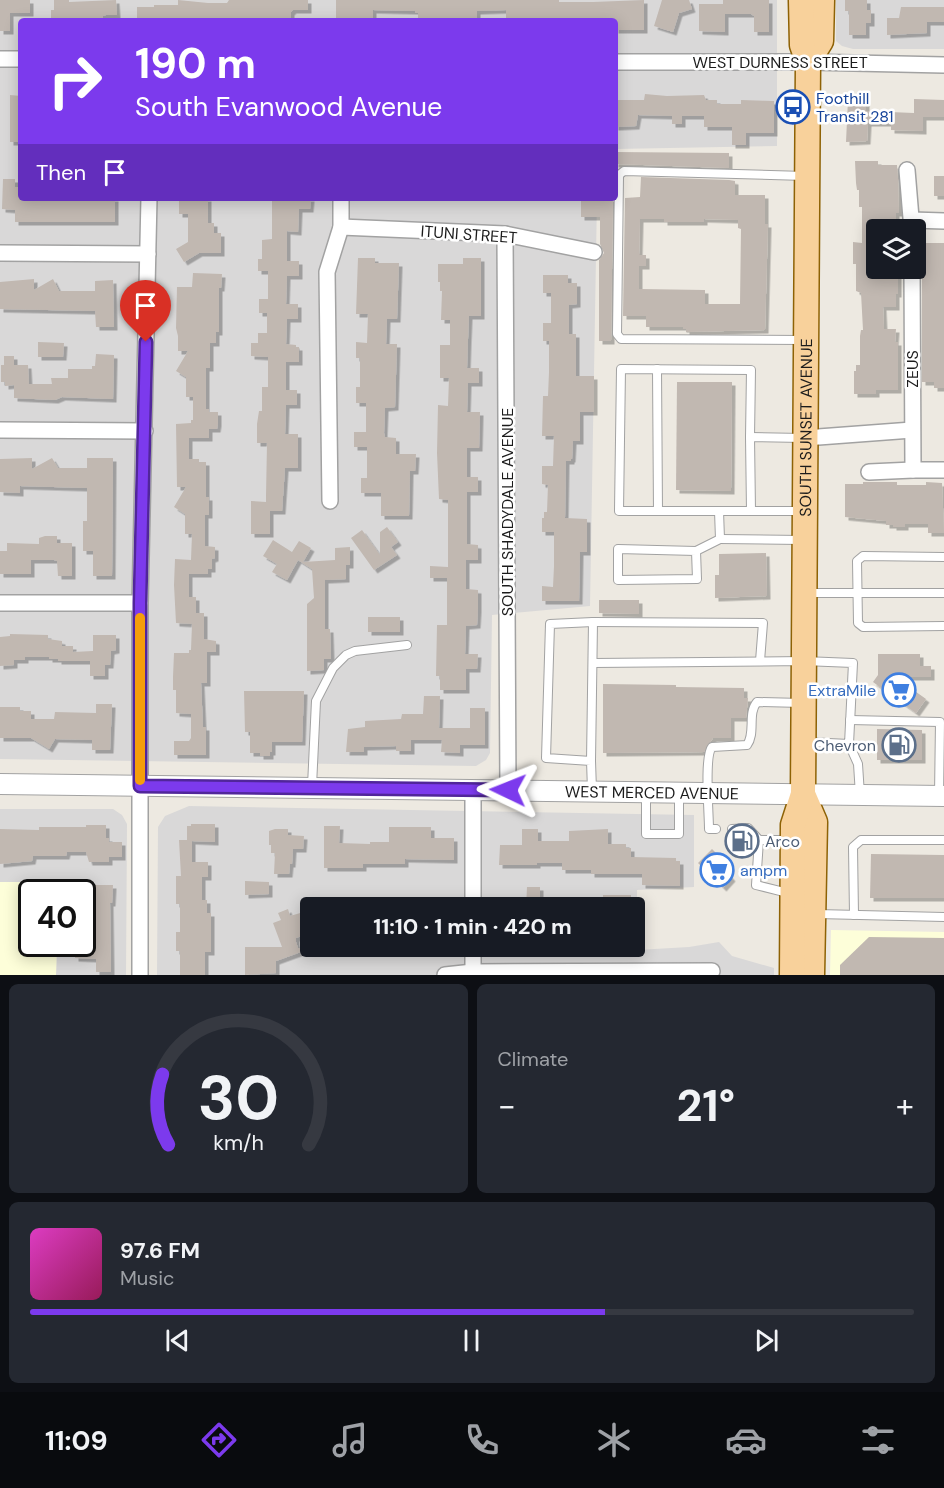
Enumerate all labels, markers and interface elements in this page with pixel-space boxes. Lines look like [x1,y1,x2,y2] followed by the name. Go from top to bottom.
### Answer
[135,36,256,91] text: 190 m
[36,42,114,120] icon: right
[692,52,868,73] street label: WEST DURNESS STREET
[816,88,894,127] place label: Foothill Transit 281
[135,89,442,124] text: South Evanwood Avenue
[775,89,811,125] bus stop icon: Foothill Transit 281
[98,156,131,189] icon: arrive
[36,158,86,187] text: Then
[866,219,926,279] map controls
[866,219,926,279] button: layers
[420,221,518,248] street label: ITUNI STREET
[120,280,171,342] pin
[129,289,162,322] icon: arrive
[795,338,817,517] street label: SOUTH SUNSET AVENUE
[902,350,923,388] street label: ZEUS
[497,408,518,616] street label: SOUTH SHADYDALE AVENUE
[881,672,917,708] supermarket icon: ExtraMile
[808,680,876,701] place label: ExtraMile
[881,727,917,763] fuel station icon: Chevron
[814,735,876,756] place label: Chevron
[476,758,540,822] position arrow
[565,781,739,804] street label: WEST MERCED AVENUE
[724,823,760,859] fuel station icon: Arco
[765,831,800,852] place label: Arco
[699,852,735,888] supermarket icon: ampm
[740,860,787,881] place label: ampm
[18,879,96,957] speed limit sign: 40
[373,912,572,941] text: 11:10 · 1 min · 420 m
[498,1046,568,1072] text: Climate
[197,1057,279,1138] text: 30
[676,1076,735,1135] text: 21°
[498,1084,516,1127] text: −
[896,1084,914,1127] text: +
[213,1130,264,1158] text: km/h
[120,1236,200,1265] text: 97.6 FM
[120,1265,175,1291] text: Music
[161,1324,194,1357] icon: previous
[455,1324,488,1357] icon: pause
[750,1324,783,1357] icon: next
[198,1419,240,1461] icon: directions
[329,1419,371,1461] icon: music
[461,1419,503,1461] icon: phone
[593,1419,635,1461] icon: climate
[725,1419,767,1461] icon: car
[857,1419,899,1461] icon: filters
[45,1423,108,1458] text: 11:09

